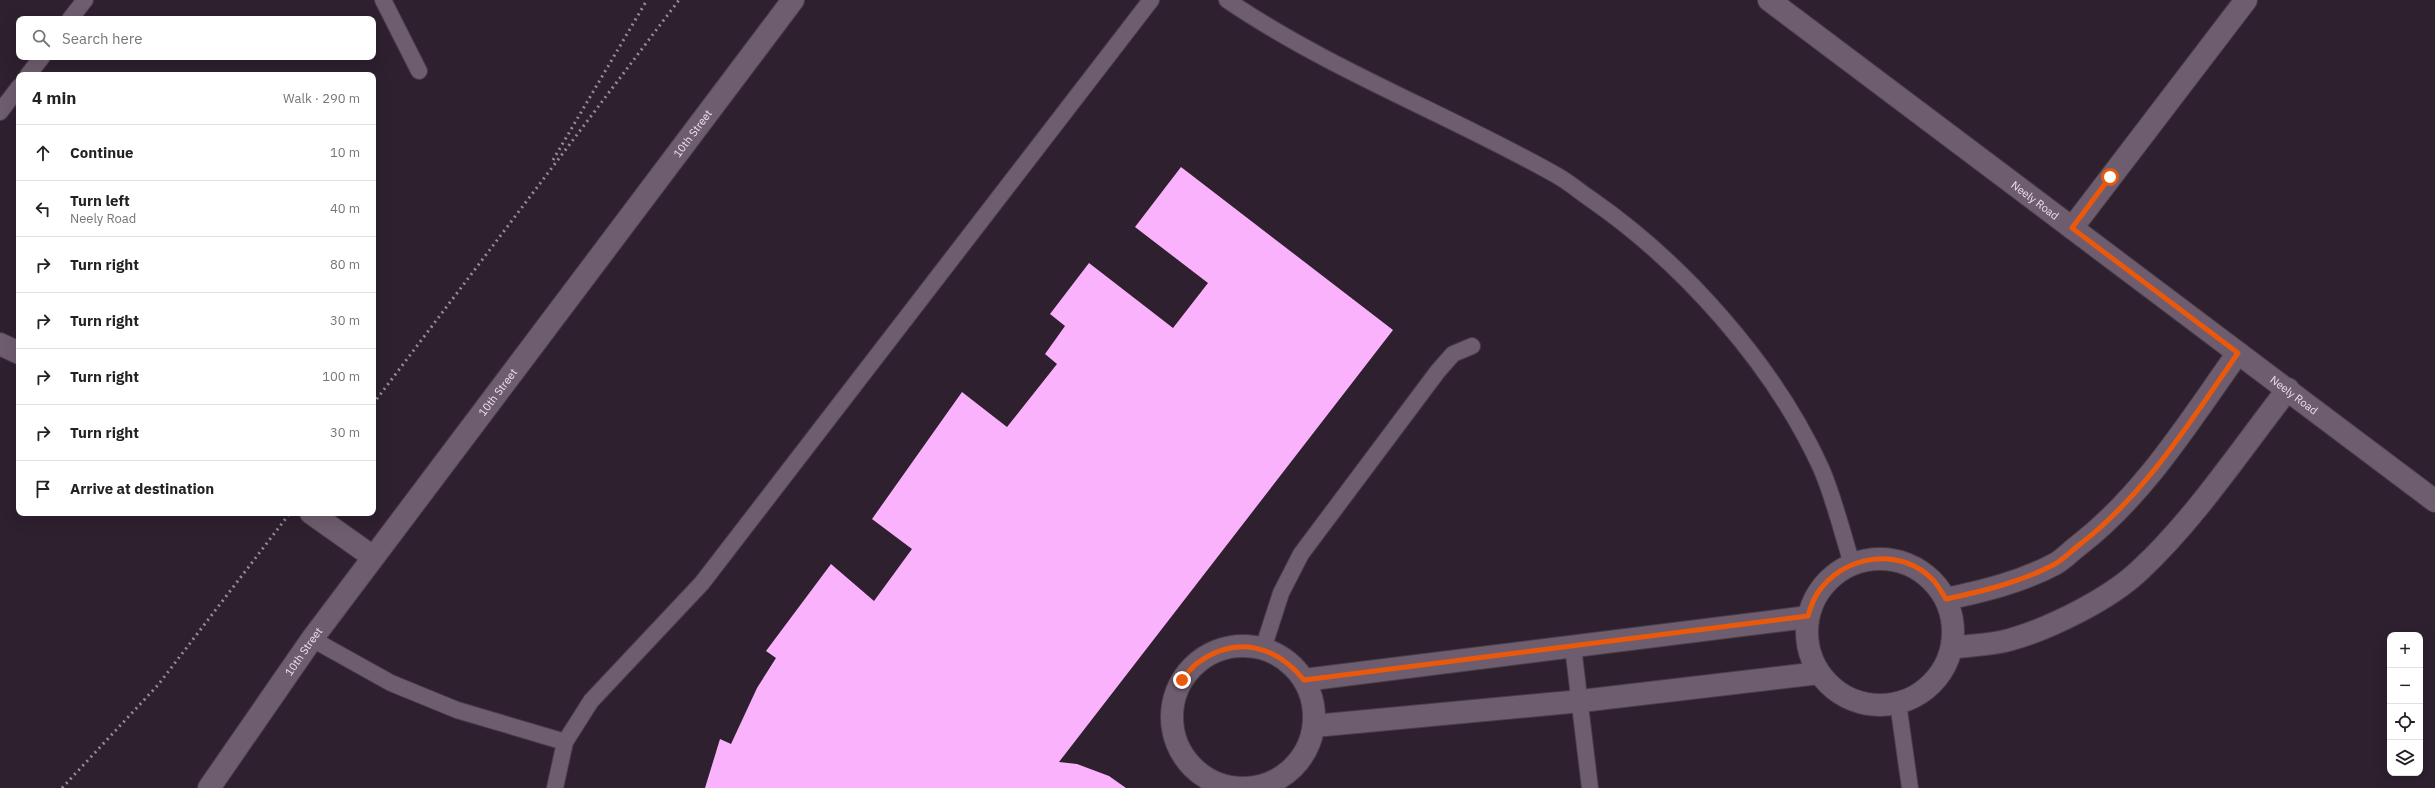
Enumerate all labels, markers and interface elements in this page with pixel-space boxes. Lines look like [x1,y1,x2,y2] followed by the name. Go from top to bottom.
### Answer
[16,16,376,60] search box
[30,27,52,49] icon: search
[62,29,142,48] text: Search here
[32,87,76,109] text: 4 min
[283,90,360,107] text: Walk · 290 m
[670,107,715,160] street label: 10th Street
[32,142,54,164] icon: ahead
[70,143,134,162] text: Continue
[330,144,360,161] text: 10 m
[2101,168,2119,186] route start
[2008,178,2062,223] street label: Neely Road
[70,191,130,210] text: Turn left
[32,198,54,220] icon: left
[330,200,360,217] text: 40 m
[70,210,136,227] text: Neely Road
[32,254,54,276] icon: right
[70,255,139,274] text: Turn right
[330,256,360,273] text: 80 m
[32,310,54,332] icon: right
[70,311,139,330] text: Turn right
[330,312,360,329] text: 30 m
[475,365,520,419] street label: 10th Street
[32,366,54,388] icon: right
[70,367,139,386] text: Turn right
[322,368,360,385] text: 100 m
[2267,372,2321,417] street label: Neely Road
[32,422,54,444] icon: right
[70,423,139,442] text: Turn right
[330,424,360,441] text: 30 m
[32,478,54,500] icon: arrive
[70,479,214,498] text: Arrive at destination
[282,624,325,679] street label: 10th Street
[2387,632,2423,776] map controls
[2387,632,2423,668] button: +
[2387,668,2423,704] button: −
[1173,671,1191,689] route end
[2387,704,2423,740] button: locate
[2387,740,2423,776] button: layers

